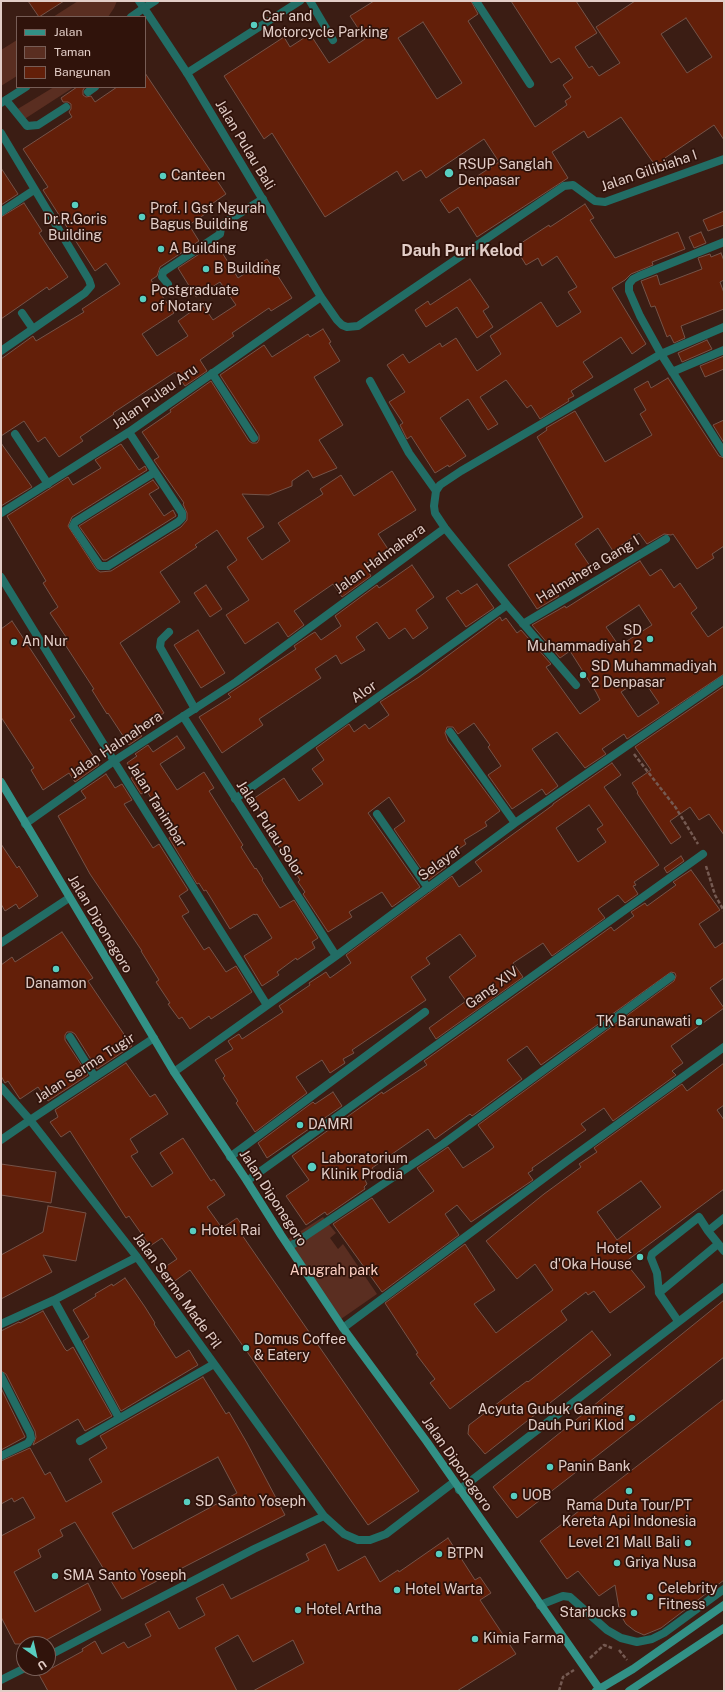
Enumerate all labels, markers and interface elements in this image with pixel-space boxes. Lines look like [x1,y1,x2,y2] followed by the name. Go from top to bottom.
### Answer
[262,9,388,42] place label: Car and Motorcycle Parking
[16,16,146,88] legend
[249,20,259,30] marker: Car and Motorcycle Parking
[54,25,82,39] text: Jalan
[54,45,91,59] text: Taman
[54,65,110,79] text: Bangunan
[212,97,278,193] street label: Jalan Pulau Bali
[599,147,699,195] street label: Jalan Gilibiaha I
[458,157,553,190] place label: RSUP Sanglah Denpasar
[443,167,455,179] marker: RSUP Sanglah Denpasar
[171,168,225,184] place label: Canteen
[158,171,168,181] marker: Canteen
[70,200,80,210] marker: Dr.R.Goris Building
[150,201,265,234] place label: Prof. I Gst Ngurah Bagus Building
[43,212,107,244] place label: Dr.R.Goris Building
[137,212,147,222] marker: Prof. I Gst Ngurah Bagus Building
[169,241,236,257] place label: A Building
[401,241,523,261] district label: Dauh Puri Kelod
[156,244,166,254] marker: A Building
[214,261,281,277] place label: B Building
[201,264,211,274] marker: B Building
[151,283,239,316] place label: Postgraduate of Notary
[138,294,148,304] marker: Postgraduate of Notary
[109,361,201,433] street label: Jalan Pulau Aru
[331,520,429,598] street label: Jalan Halmahera
[534,533,642,607] street label: Halmahera Gang I
[527,623,642,656] place label: SD Muhammadiyah 2
[22,634,68,650] place label: An Nur
[645,634,655,644] marker: SD Muhammadiyah 2
[9,637,19,647] marker: An Nur
[591,659,717,692] place label: SD Muhammadiyah 2 Denpasar
[578,670,588,680] marker: SD Muhammadiyah 2 Denpasar
[348,677,380,707] street label: Alor
[67,708,165,782] street label: Jalan Halmahera
[124,759,190,851] street label: Jalan Tanimbar
[233,778,307,880] street label: Jalan Pulau Solor
[415,841,465,885] street label: Selayar
[64,872,136,976] street label: Jalan Diponegoro
[462,963,522,1013] street label: Gang XIV
[51,964,61,974] marker: Danamon
[25,976,87,992] place label: Danamon
[596,1014,691,1030] place label: TK Barunawati
[694,1017,704,1027] marker: TK Barunawati
[32,1029,138,1107] street label: Jalan Serma Tugir
[308,1117,353,1133] place label: DAMRI
[295,1120,305,1130] marker: DAMRI
[236,1147,310,1249] street label: Jalan Diponegoro
[321,1151,408,1184] place label: Laboratorium Klinik Prodia
[306,1161,318,1173] marker: Laboratorium Klinik Prodia
[201,1223,261,1239] place label: Hotel Rai
[188,1226,198,1236] marker: Hotel Rai
[129,1230,225,1352] street label: Jalan Serma Made Pil
[550,1241,632,1274] place label: Hotel d'Oka House
[635,1252,645,1262] marker: Hotel d'Oka House
[290,1263,378,1279] park label: Anugrah park
[254,1332,346,1364] place label: Domus Coffee & Eatery
[241,1343,251,1353] marker: Domus Coffee & Eatery
[478,1402,624,1434] place label: Acyuta Gubuk Gaming Dauh Puri Klod
[418,1413,496,1515] street label: Jalan Diponegoro
[627,1413,637,1423] marker: Acyuta Gubuk Gaming Dauh Puri Klod
[558,1459,631,1475] place label: Panin Bank
[545,1462,555,1472] marker: Panin Bank
[624,1486,634,1496] marker: Rama Duta Tour/PT Kereta Api Indonesia
[522,1488,551,1504] place label: UOB
[509,1491,519,1501] marker: UOB
[195,1494,306,1510] place label: SD Santo Yoseph
[182,1497,192,1507] marker: SD Santo Yoseph
[562,1498,696,1530] place label: Rama Duta Tour/PT Kereta Api Indonesia
[568,1535,680,1551] place label: Level 21 Mall Bali
[683,1538,693,1548] marker: Level 21 Mall Bali
[447,1546,484,1562] place label: BTPN
[434,1549,444,1559] marker: BTPN
[625,1555,696,1571] place label: Griya Nusa
[612,1558,622,1568] marker: Griya Nusa
[63,1568,186,1584] place label: SMA Santo Yoseph
[50,1571,60,1581] marker: SMA Santo Yoseph
[658,1581,718,1614] place label: Celebrity Fitness
[405,1582,483,1598] place label: Hotel Warta
[392,1585,402,1595] marker: Hotel Warta
[645,1592,655,1602] marker: Celebrity Fitness
[306,1602,381,1618] place label: Hotel Artha
[293,1605,303,1615] marker: Hotel Artha
[560,1605,626,1621] place label: Starbucks
[629,1608,639,1618] marker: Starbucks
[483,1631,564,1647] place label: Kimia Farma
[470,1634,480,1644] marker: Kimia Farma
[16,1636,56,1676] north arrow
[35,1658,49,1672] text: U

